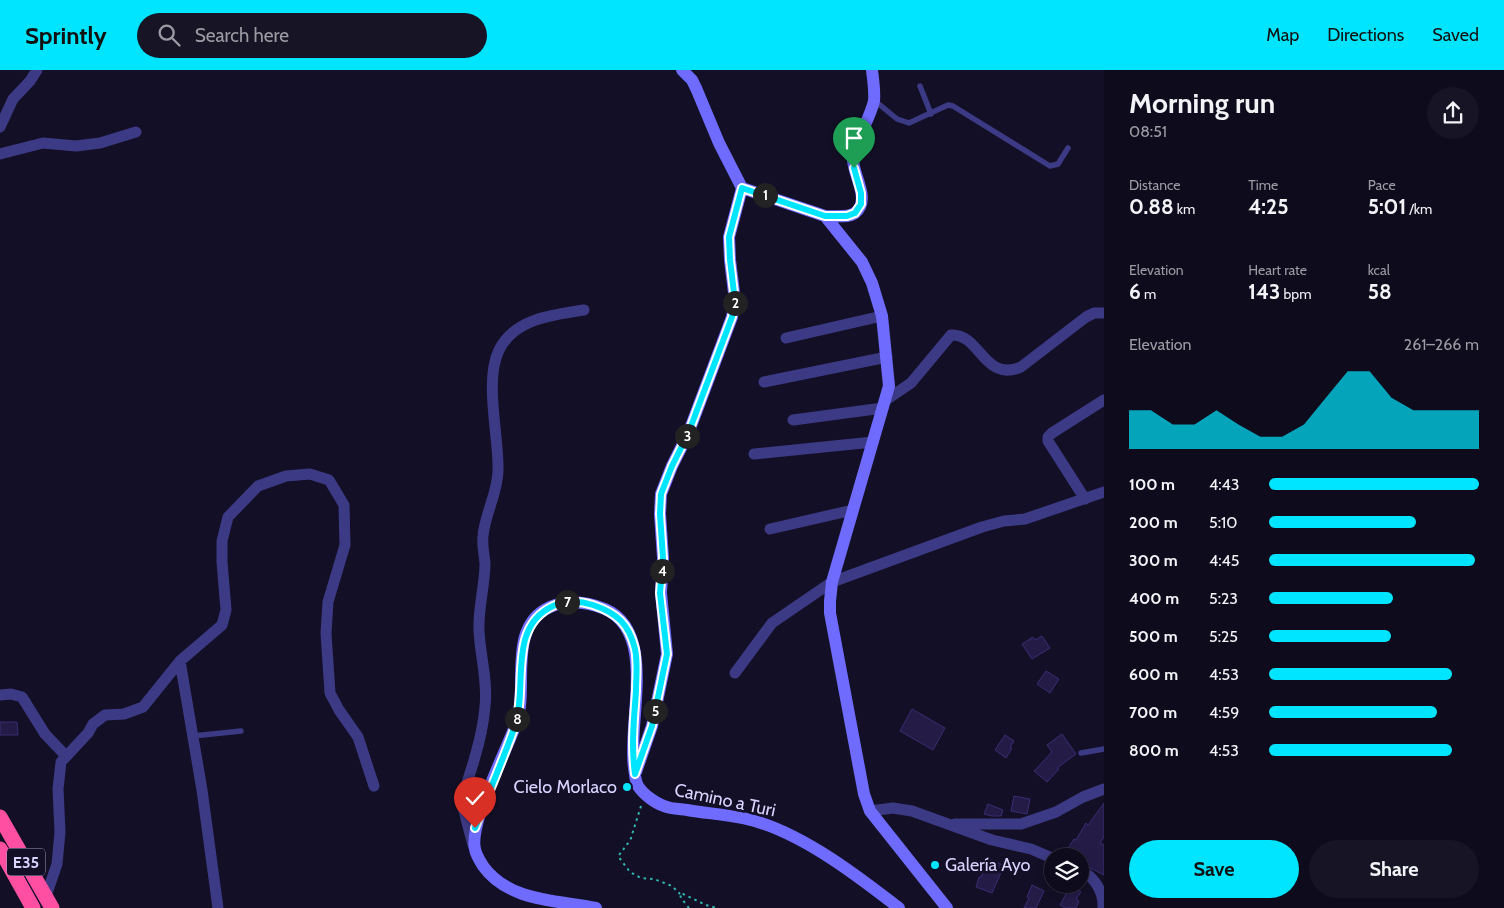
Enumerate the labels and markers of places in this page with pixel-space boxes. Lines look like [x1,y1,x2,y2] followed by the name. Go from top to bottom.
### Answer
[833,117,875,168] pin
[752,182,778,208] pin: 1
[722,290,748,316] pin: 2
[674,424,700,448] pin: 3
[650,558,674,584] pin: 4
[554,590,580,614] pin: 7
[642,698,668,724] pin: 5
[504,706,530,732] pin: 8
[513,776,617,798] place label: Cielo Morlaco
[454,777,496,828] pin
[621,781,633,793] marker: Cielo Morlaco
[945,854,1031,876] place label: Galería Ayo
[929,859,941,871] marker: Galería Ayo

